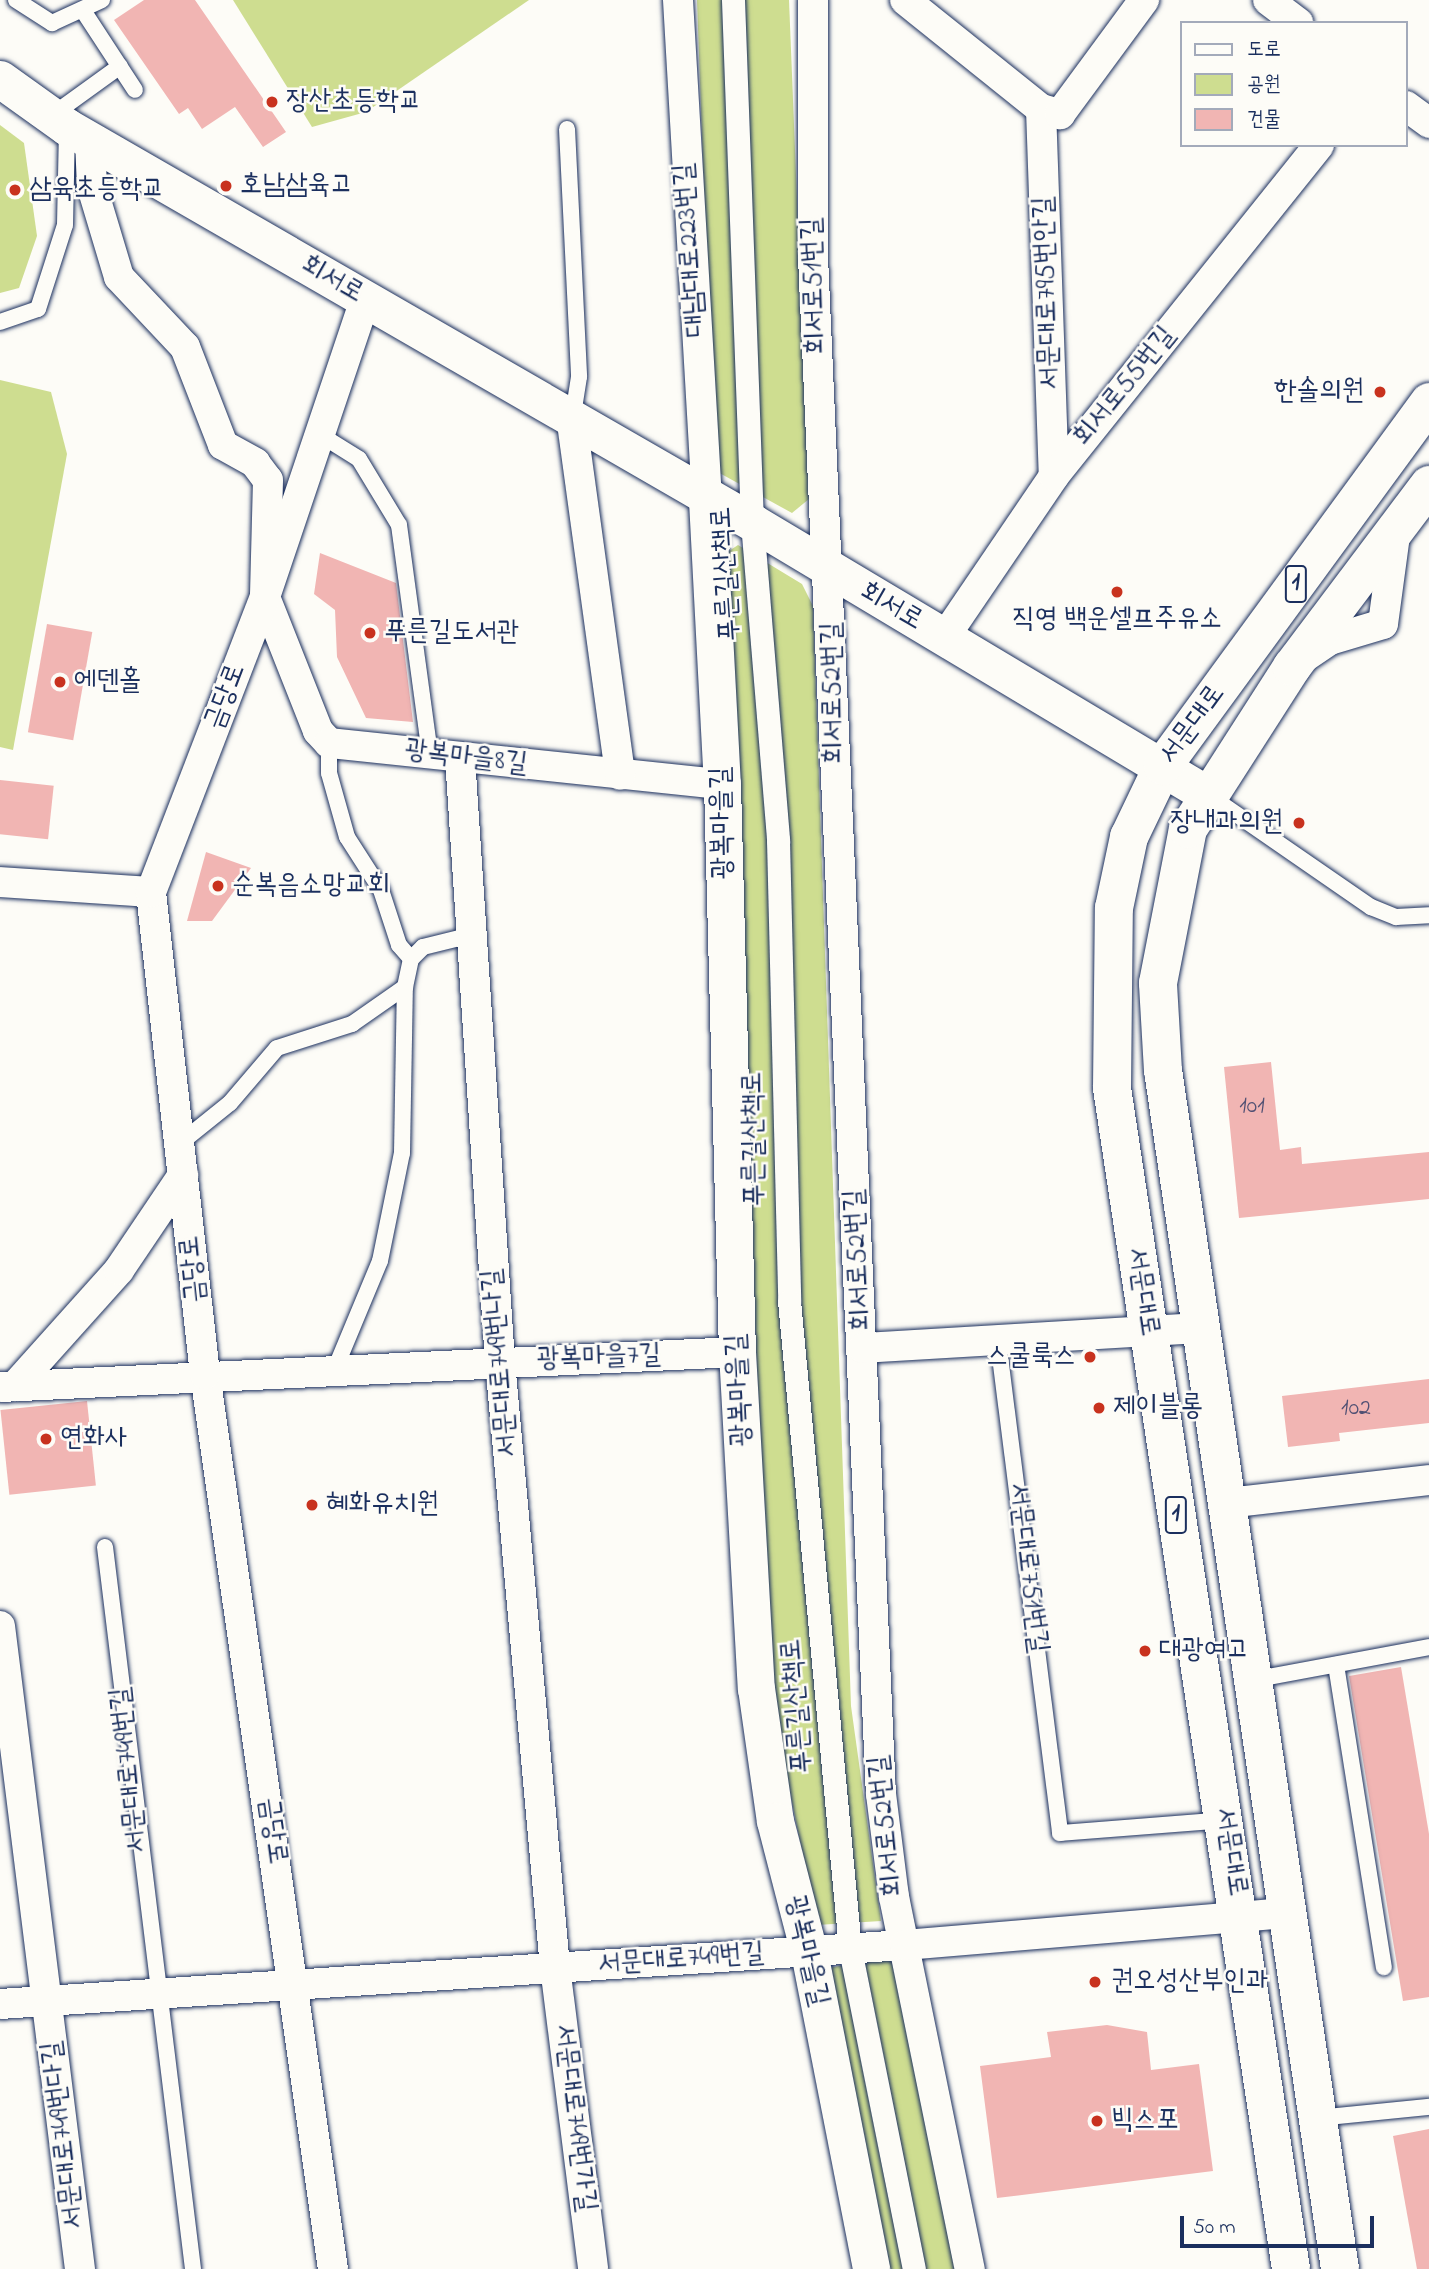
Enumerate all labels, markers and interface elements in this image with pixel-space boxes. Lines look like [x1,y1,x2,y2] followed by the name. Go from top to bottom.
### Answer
[1180,21,1408,147] legend
[1247,35,1281,65] text: 도로
[1247,70,1281,100] text: 공원
[286,85,421,119] place label: 장산초등학교
[264,94,280,110] marker: 장산초등학교
[1247,105,1281,135] text: 건물
[668,162,714,338] street label: 대남대로223번길
[240,169,353,203] place label: 호남삼육고
[29,173,164,207] place label: 삼육초등학교
[218,178,234,194] marker: 호남삼육고
[7,182,23,198] marker: 삼육초등학교
[1028,196,1068,390] street label: 서문대로795번안길
[796,217,834,355] street label: 회서로51번길
[294,249,370,311] street label: 회서로
[1066,320,1184,454] street label: 회서로55번길
[1274,375,1364,409] place label: 한솔의원
[1370,382,1390,402] marker: 한솔의원
[706,505,748,643] street label: 푸른길산책로
[1284,562,1308,606] road number: 1
[853,576,929,638] street label: 회서로
[1109,584,1125,600] marker: 직영 백운셀프주유소
[1012,603,1222,637] place label: 직영 백운셀프주유소
[384,616,519,650] place label: 푸른길도서관
[816,621,852,765] street label: 회서로52번길
[362,625,378,641] marker: 푸른길도서관
[198,659,254,735] street label: 금당로
[74,665,142,699] place label: 에덴홀
[52,674,68,690] marker: 에덴홀
[1153,679,1233,771] street label: 서문대로
[403,734,529,782] street label: 광복마을8길
[705,766,741,880] street label: 광복마을길
[1170,806,1283,840] place label: 장내과의원
[1289,813,1309,833] marker: 장내과의원
[232,869,390,903] place label: 순복음소망교회
[210,878,226,894] marker: 순복음소망교회
[737,1071,773,1207] street label: 푸른길산책로
[1239,1093,1265,1121] house number: 101
[838,1188,880,1332] street label: 회서로52번길
[174,1234,214,1304] street label: 금당로
[1118,1245,1166,1339] street label: 서문대로
[476,1267,526,1459] street label: 서문대로749번나길
[720,1333,760,1447] street label: 광복마을길
[536,1339,662,1377] street label: 광복마을7길
[986,1340,1076,1374] place label: 스쿨룩스
[1082,1349,1098,1365] marker: 스쿨룩스
[1113,1391,1203,1425] place label: 제이블롱
[1341,1395,1371,1423] house number: 102
[1091,1400,1107,1416] marker: 제이블롱
[60,1422,128,1456] place label: 연화사
[38,1431,54,1447] marker: 연화사
[1000,1481,1054,1655] street label: 서문대로751번길
[326,1488,439,1522] place label: 혜화유치원
[1164,1492,1188,1538] road number: 1
[304,1497,320,1513] marker: 혜화유치원
[1159,1634,1249,1668] place label: 대광여고
[775,1637,821,1775] street label: 푸른길산책로
[1137,1643,1153,1659] marker: 대광여고
[105,1685,155,1855] street label: 서문대로749번길
[863,1753,911,1899] street label: 회서로52번길
[251,1795,293,1867] street label: 금당로
[1206,1805,1254,1899] street label: 서문대로
[777,1892,835,2010] street label: 광복마을길
[597,1937,765,1983] street label: 서문대로749번길
[1111,1965,1269,1999] place label: 권오성산부인과
[1085,1972,1105,1992] marker: 권오성산부인과
[546,2022,602,2214] street label: 서문대로749번가길
[36,2039,92,2231] street label: 서문대로749번다길
[1111,2104,1179,2138] place label: 빅스포
[1089,2113,1105,2129] marker: 빅스포
[1184,2202,1378,2246] scale bar
[1193,2213,1236,2243] text: 50 m

